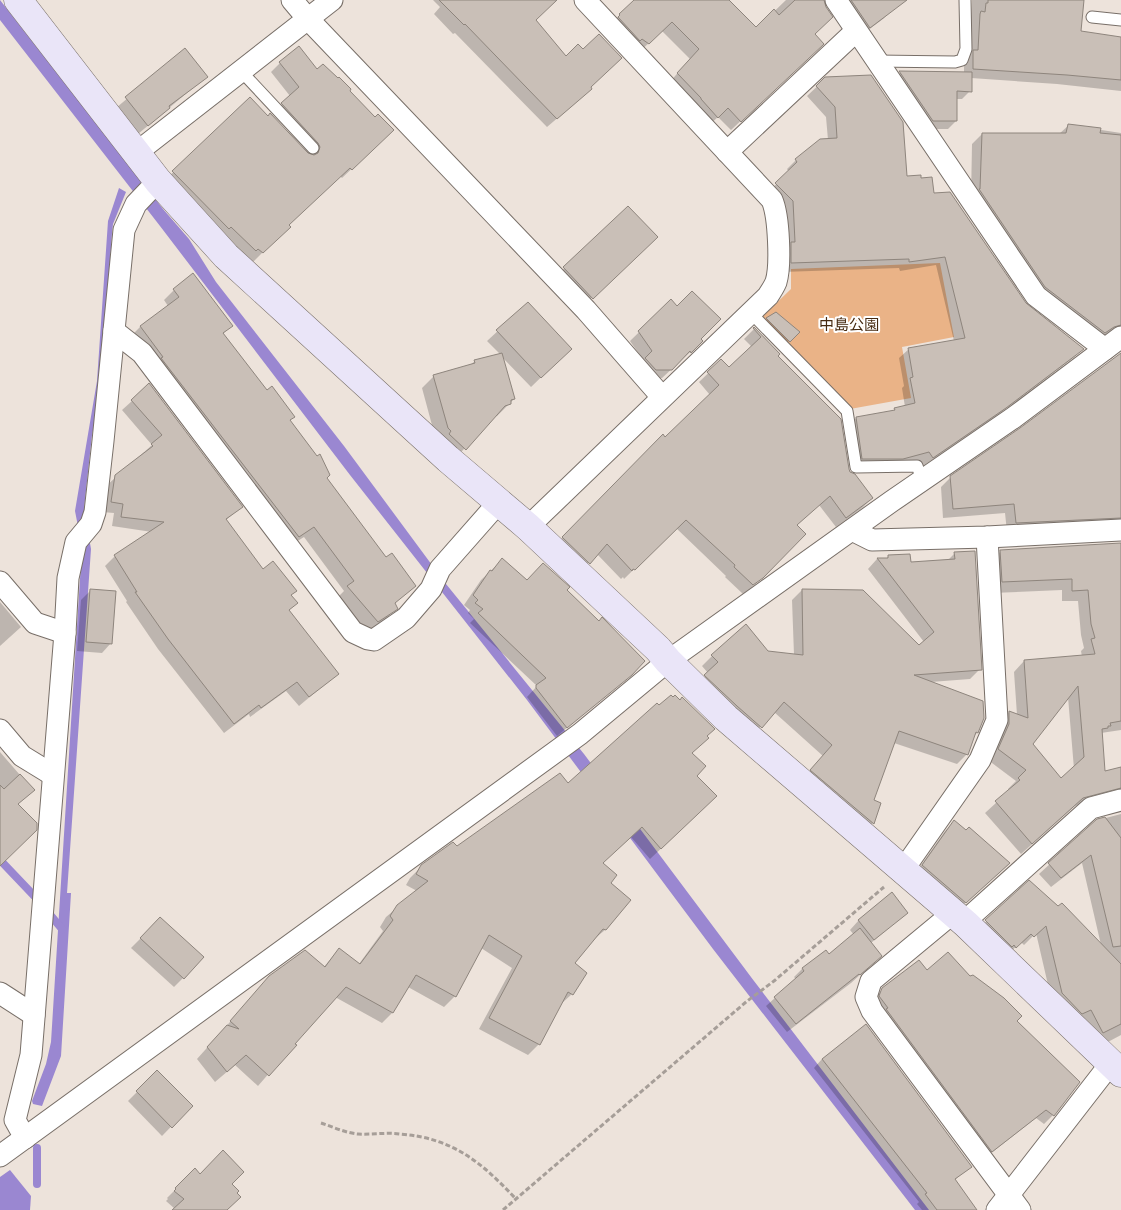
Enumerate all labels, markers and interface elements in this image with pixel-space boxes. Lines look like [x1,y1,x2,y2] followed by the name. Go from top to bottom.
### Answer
[819,315,879,334] park label: 中島公園

